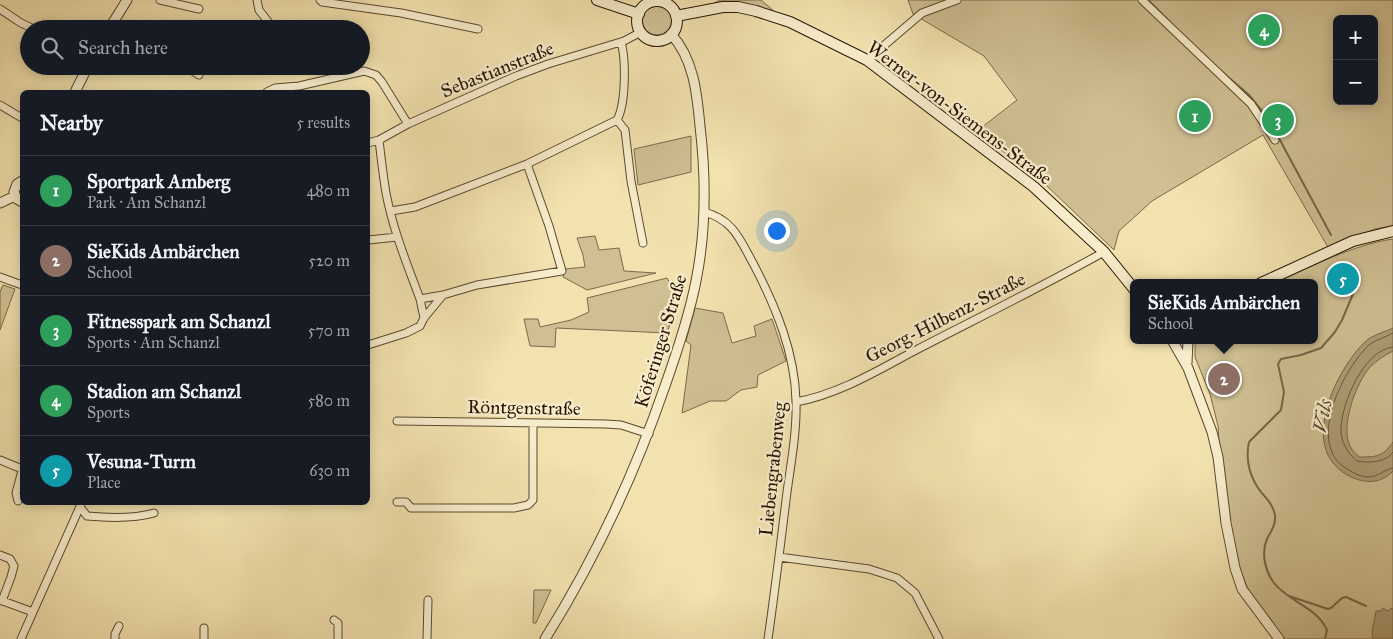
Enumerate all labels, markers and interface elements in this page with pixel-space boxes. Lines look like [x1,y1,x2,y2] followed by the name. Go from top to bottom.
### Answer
[1248,11,1280,49] pin: 4
[1333,15,1378,105] map controls
[1333,15,1378,60] button: +
[20,20,370,75] search box
[38,34,66,62] icon: search
[863,35,1057,190] street label: Werner-von-Siemens-Straße
[78,36,168,59] text: Search here
[437,36,557,103] street label: Sebastianstraße
[1333,60,1378,105] button: −
[1179,97,1211,135] pin: 1
[1262,101,1294,139] pin: 3
[40,110,103,136] text: Nearby
[296,113,350,132] text: 5 results
[87,170,230,193] text: Sportpark Amberg
[53,181,59,200] text: 1
[306,181,350,200] text: 480 m
[87,193,206,212] text: Park · Am Schanzl
[764,218,790,244] your location
[87,240,240,263] text: SieKids Ambärchen
[52,251,60,270] text: 2
[308,251,350,270] text: 520 m
[1327,260,1359,298] pin: 5
[87,263,132,282] text: School
[861,267,1030,369] street label: Georg-Hilbenz-Straße
[629,272,693,411] street label: Köferinger Straße
[1130,279,1318,344] popup
[1148,291,1300,314] text: SieKids Ambärchen
[87,310,271,333] text: Fitnesspark am Schanzl
[1148,314,1193,333] text: School
[53,321,59,340] text: 3
[308,321,350,340] text: 570 m
[87,333,220,352] text: Sports · Am Schanzl
[1208,360,1240,398] pin: 2
[87,380,241,403] text: Stadion am Schanzl
[52,391,60,410] text: 4
[308,391,350,410] text: 580 m
[467,395,581,421] street label: Röntgenstraße
[1307,396,1337,435] water label: Vils
[754,401,792,537] street label: Liebengrabenweg
[87,403,130,422] text: Sports
[87,450,196,473] text: Vesuna-Turm
[52,461,60,480] text: 5
[309,461,350,480] text: 630 m
[87,473,121,492] text: Place

